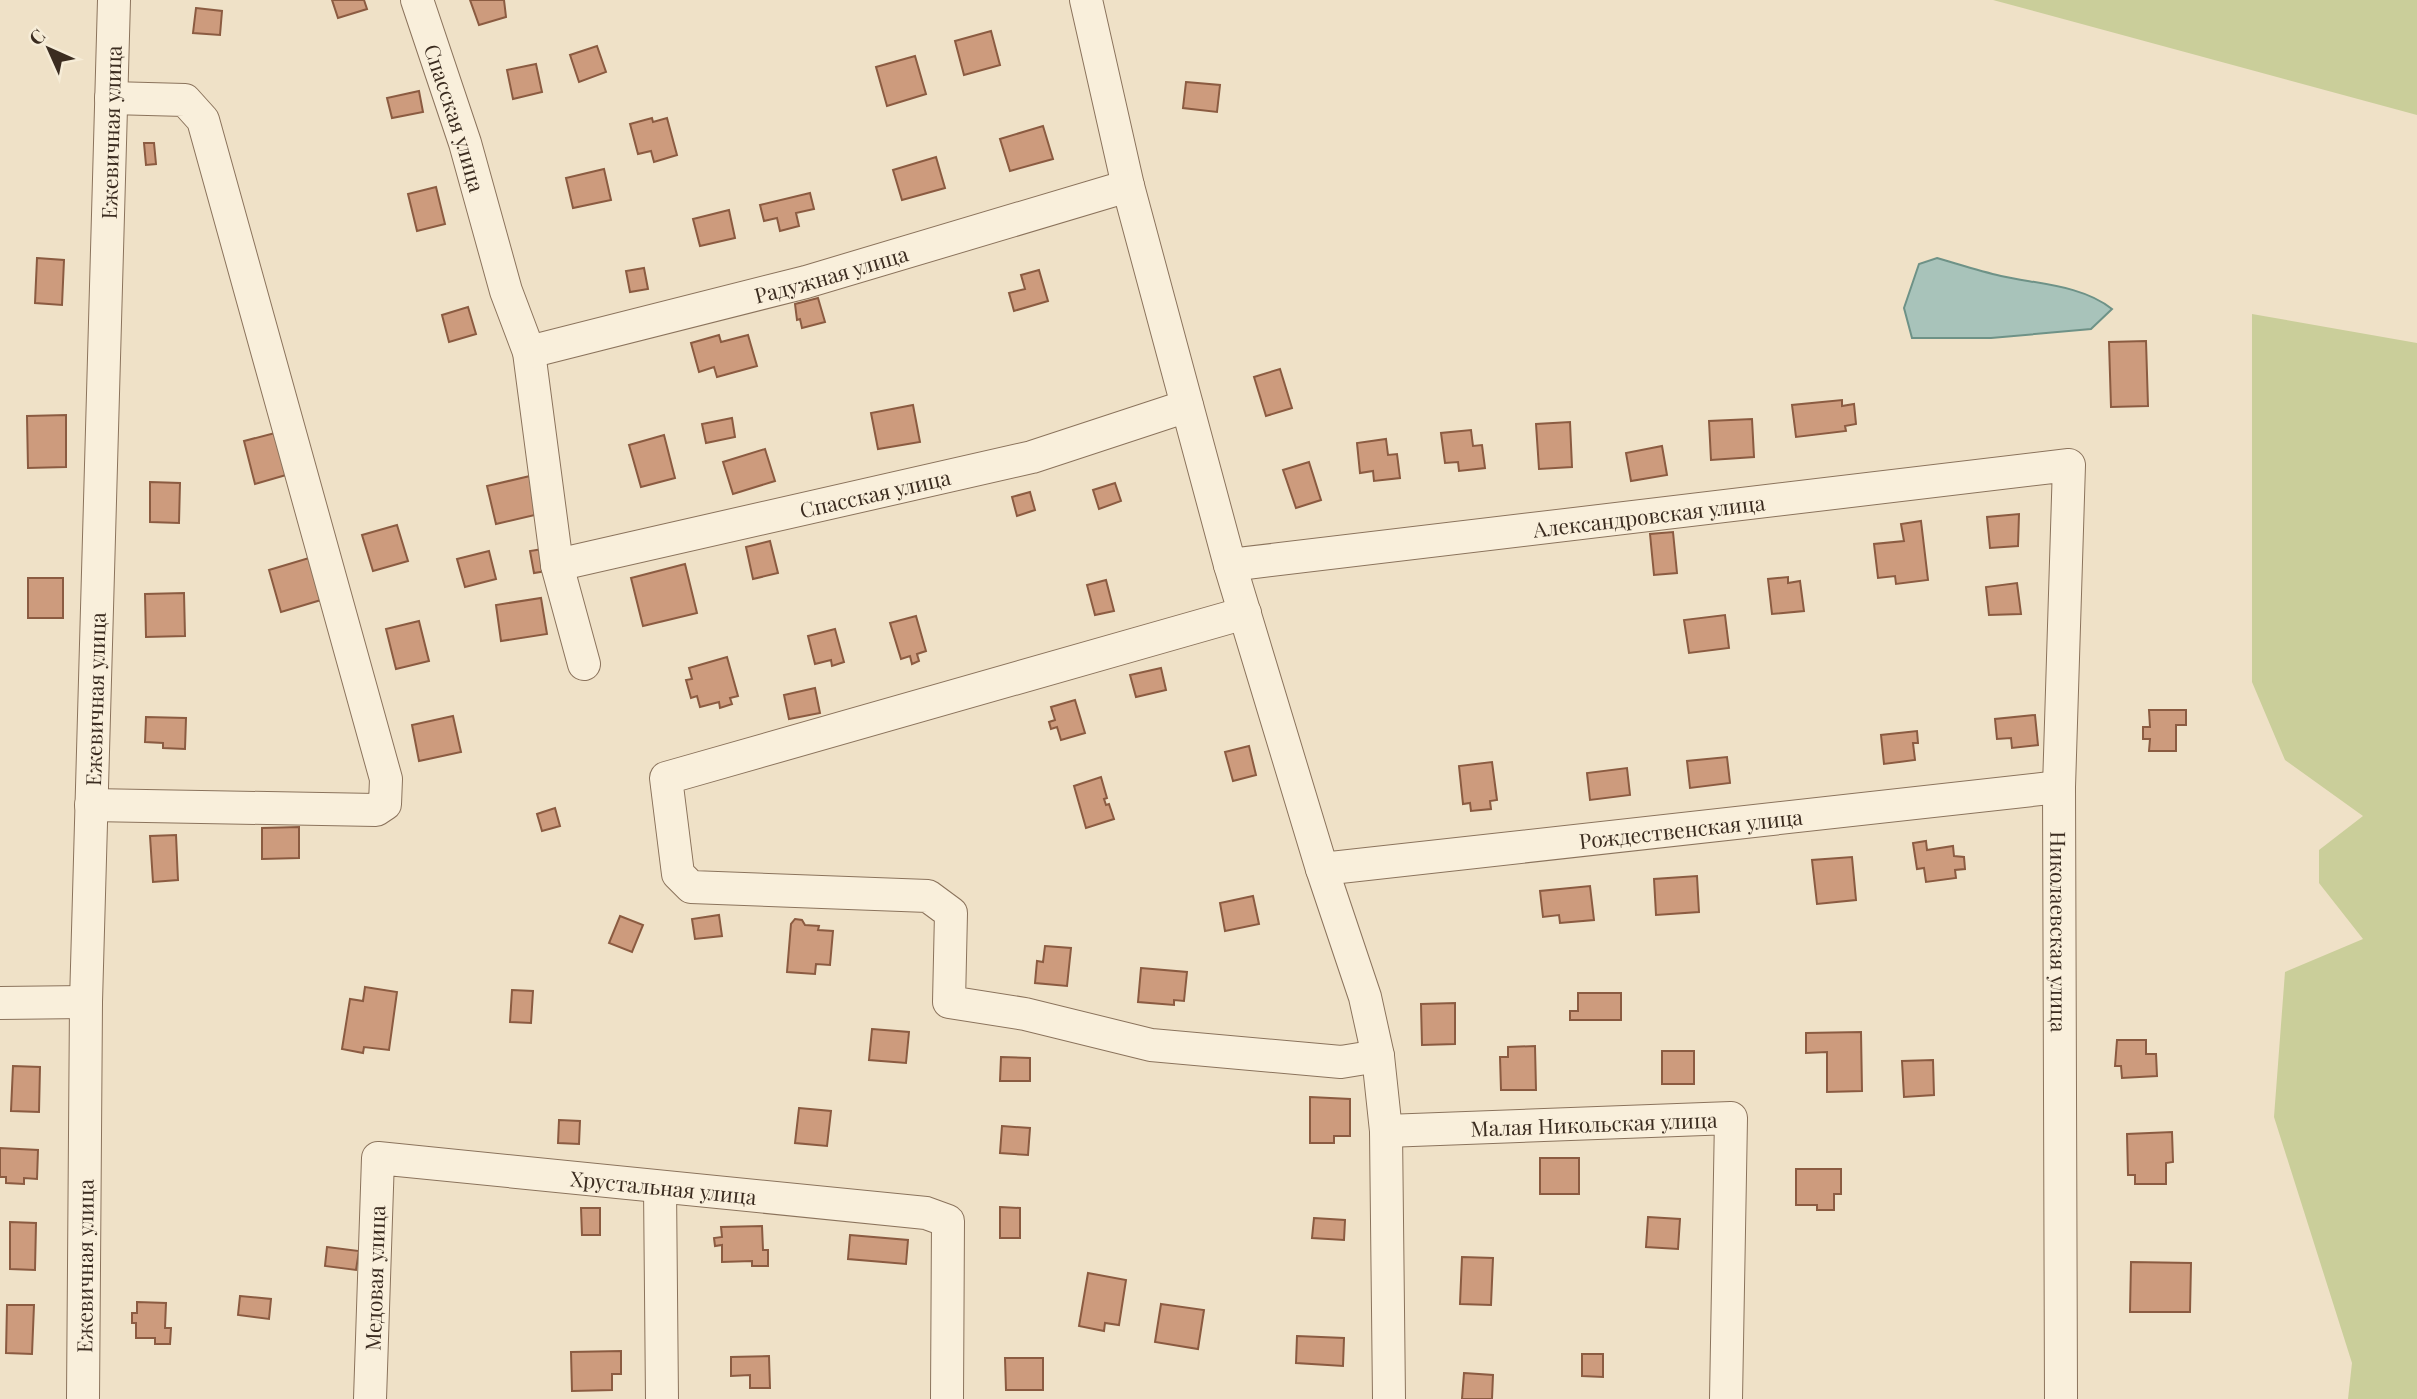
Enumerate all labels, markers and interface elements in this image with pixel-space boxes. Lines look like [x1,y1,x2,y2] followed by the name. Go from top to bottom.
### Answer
[14,14,84,84] north arrow
[22,22,50,50] text: С
[419,40,492,196] street label: Спасская улица
[94,45,127,220] street label: Ежевичная улица
[751,238,912,309] street label: Радужная улица
[797,462,954,523] street label: Спасская улица
[1531,487,1767,543] street label: Александровская улица
[78,611,111,786] street label: Ежевичная улица
[1577,802,1805,854] street label: Рождественская улица
[2045,831,2074,1033] street label: Николаевская улица
[1470,1105,1718,1142] street label: Малая Никольская улица
[569,1163,758,1210] street label: Хрустальная улица
[69,1178,99,1353] street label: Ежевичная улица
[358,1204,390,1351] street label: Медовая улица

